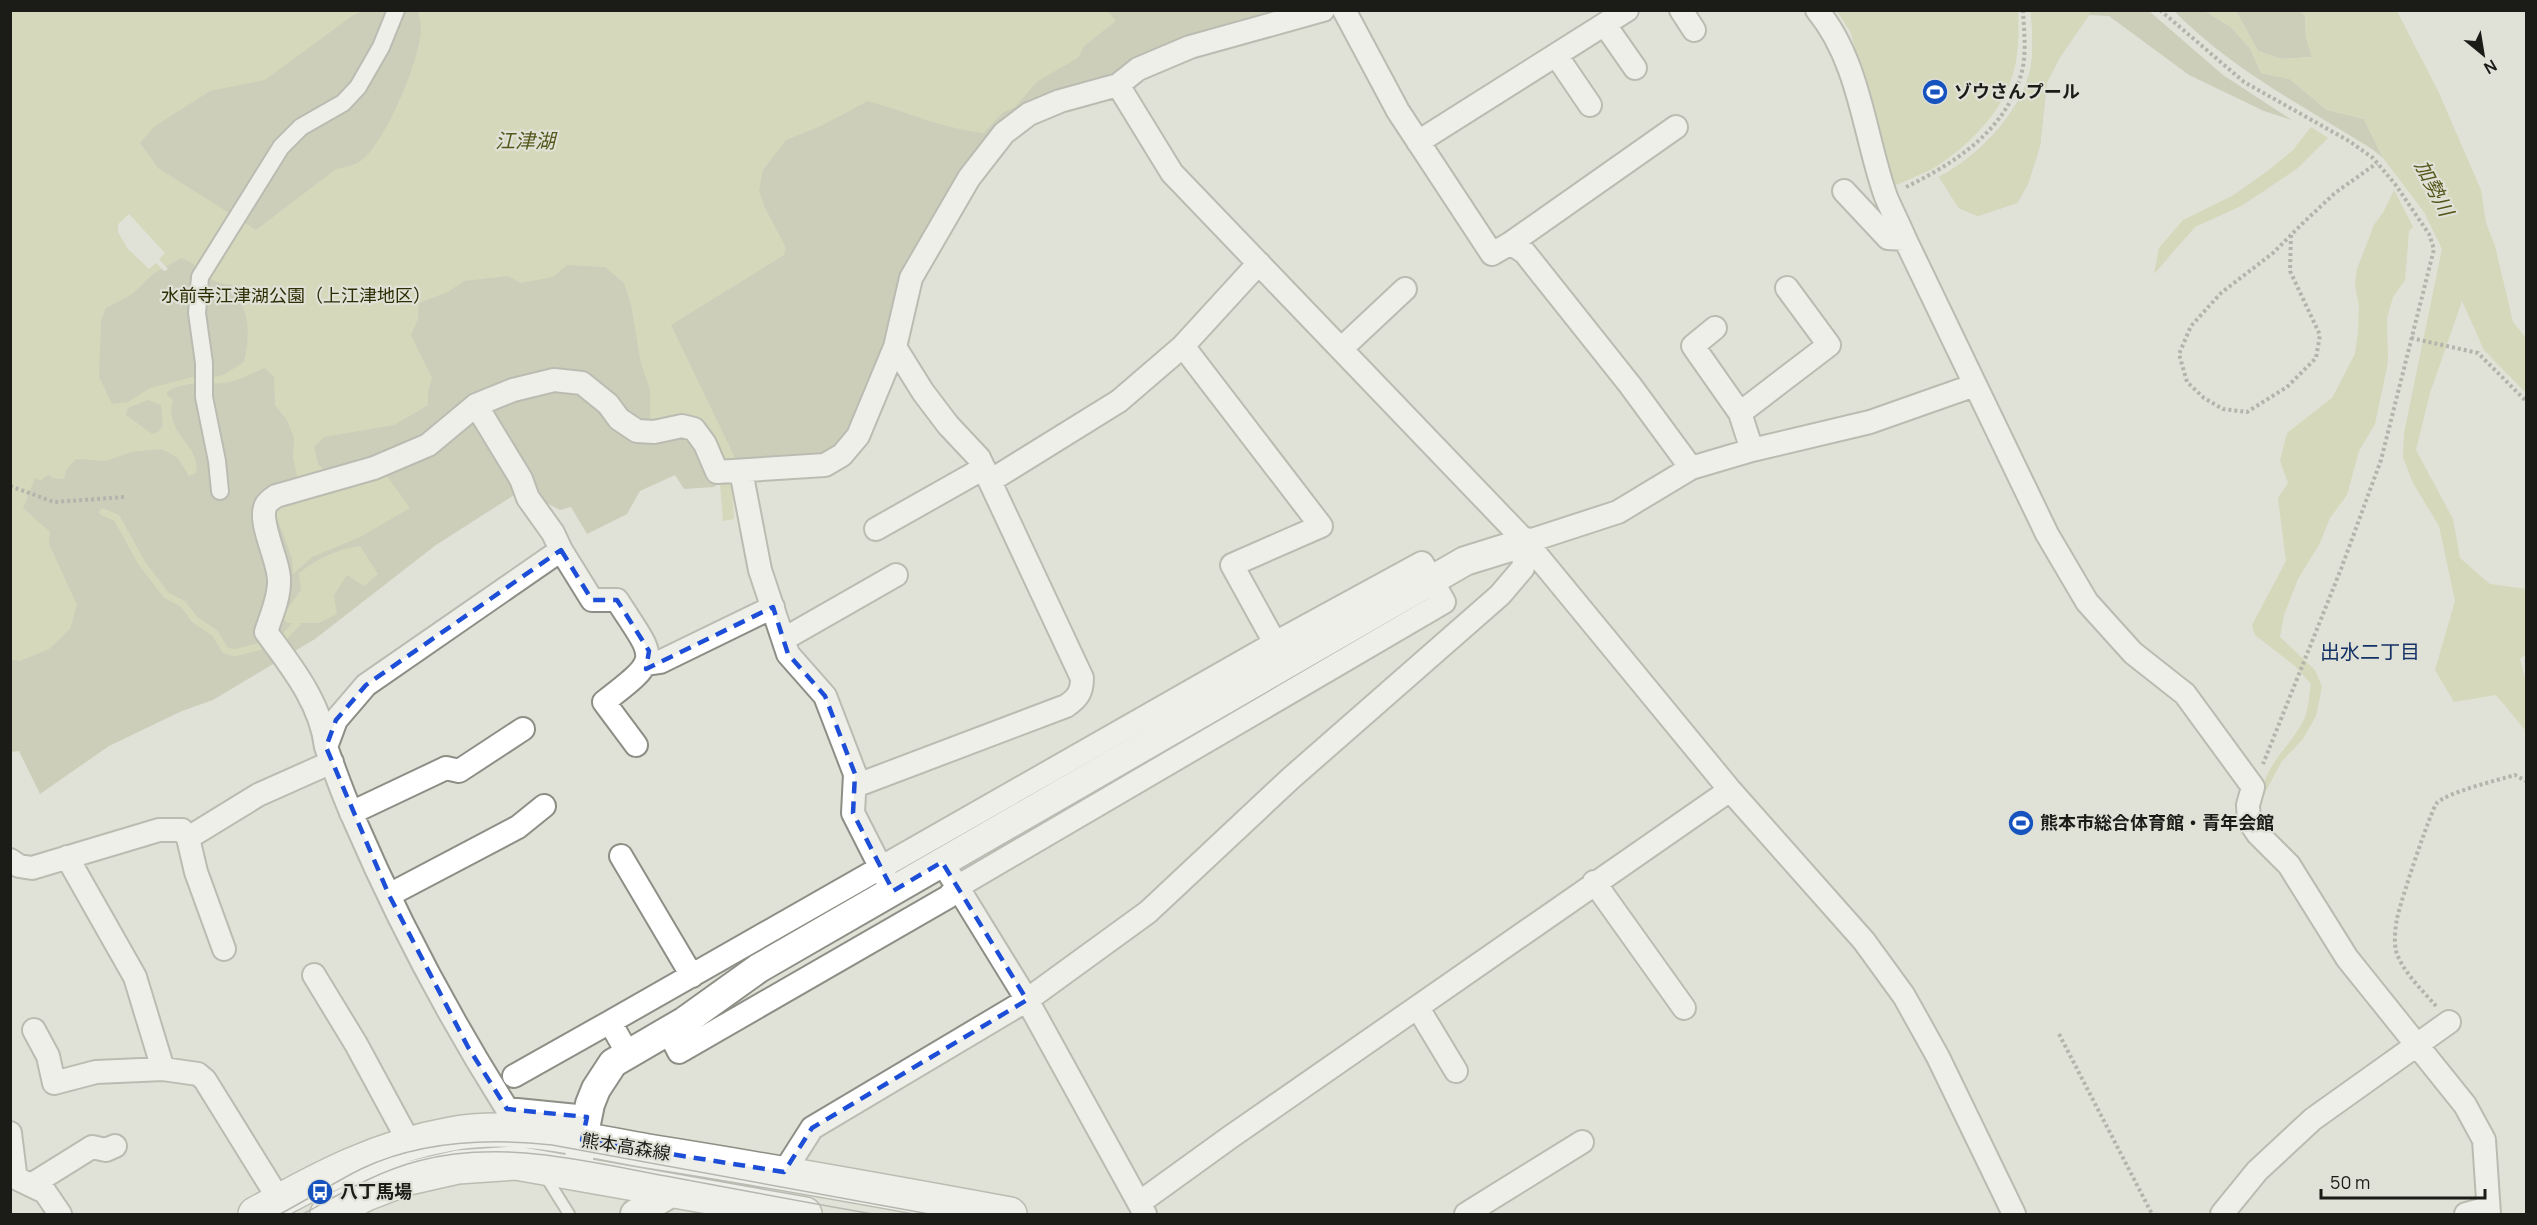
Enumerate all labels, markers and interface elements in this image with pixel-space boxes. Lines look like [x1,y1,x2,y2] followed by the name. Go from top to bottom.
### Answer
[2453,24,2513,84] north arrow
[2480,55,2501,79] text: N
[1920,77,1950,107] sports icon: ゾウさんプール
[1954,79,2080,103] place label: ゾウさんプール
[495,127,558,154] water label: 江津湖
[2409,155,2461,222] water label: 加勢川
[161,283,431,307] park label: 水前寺江津湖公園（上江津地区）
[2320,638,2420,665] district label: 出水二丁目
[2006,808,2036,838] sports icon: 熊本市総合体育館・青年会館
[2040,810,2274,834] place label: 熊本市総合体育館・青年会館
[580,1127,672,1165] street label: 熊本高森線
[2321,1162,2484,1200] scale bar
[2330,1170,2370,1194] text: 50 m
[305,1177,335,1207] bus stop icon: 八丁馬場
[340,1179,412,1203] place label: 八丁馬場

